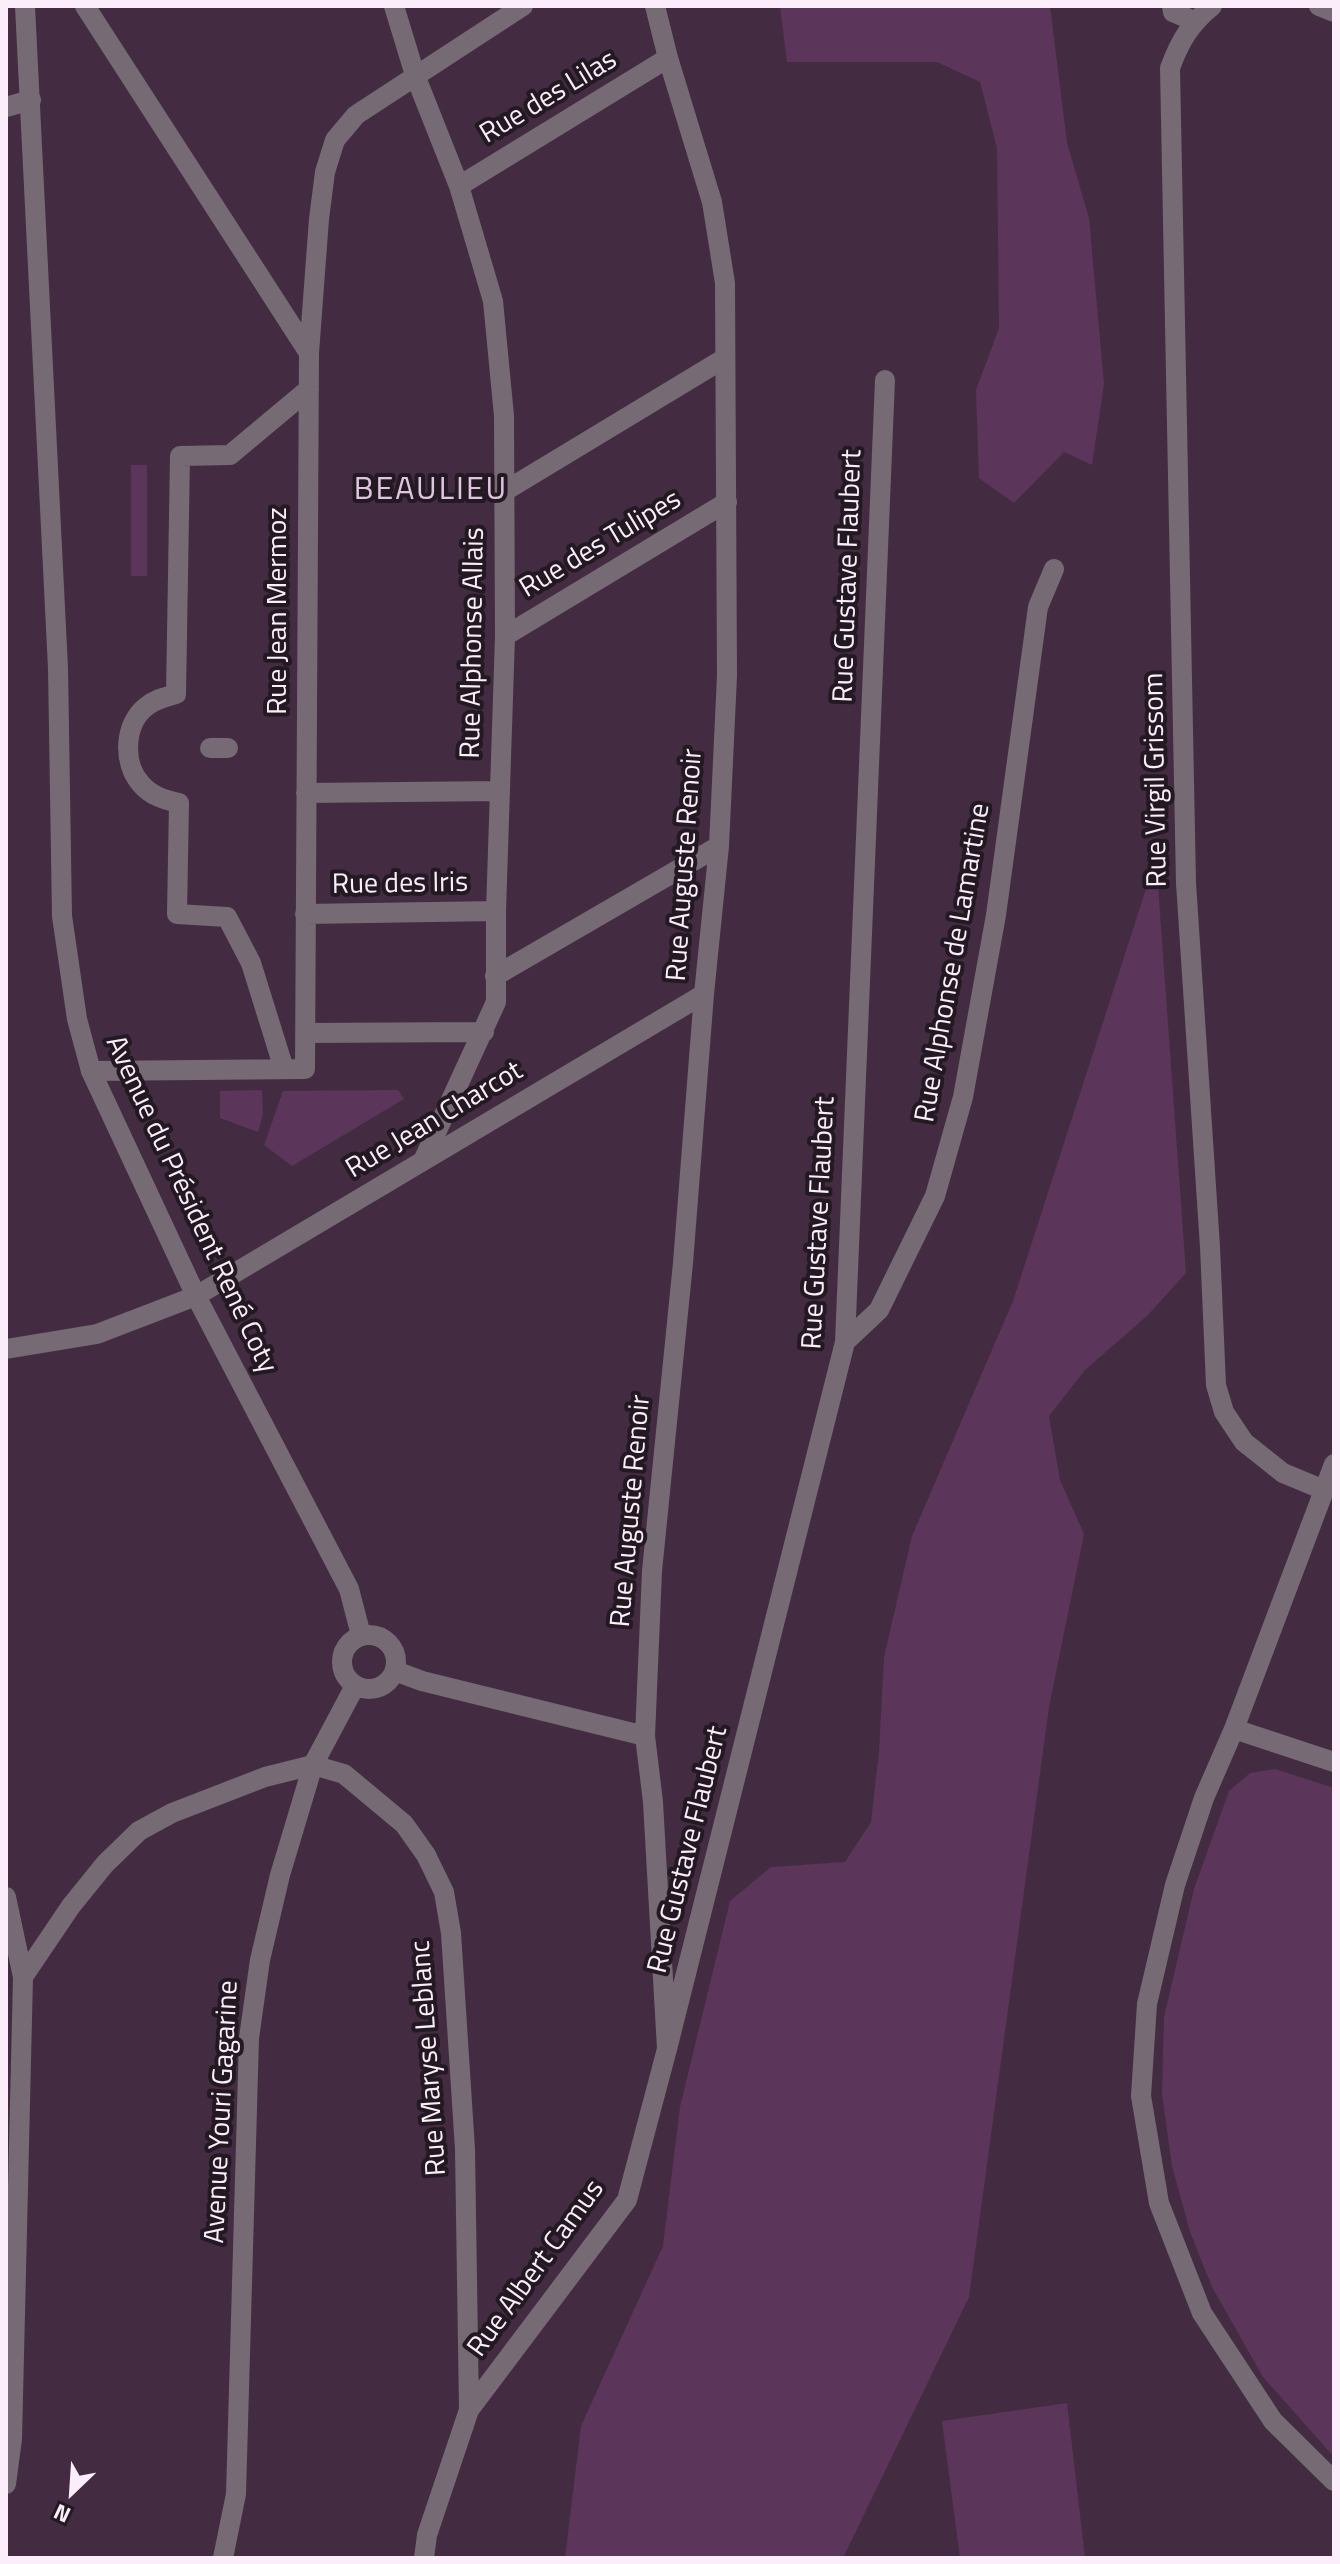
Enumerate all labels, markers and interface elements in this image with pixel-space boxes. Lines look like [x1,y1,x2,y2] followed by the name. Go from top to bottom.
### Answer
[475,44,623,152] street label: Rue des Lilas
[828,449,870,703] street label: Rue Gustave Flaubert
[354,472,508,510] district label: BEAULIEU
[514,484,688,606] street label: Rue des Tulipes
[262,507,296,715] street label: Rue Jean Mermoz
[455,527,493,759] street label: Rue Alphonse Allais
[1138,672,1176,888] street label: Rue Virgil Grissom
[661,748,711,982] street label: Rue Auguste Renoir
[909,801,999,1125] street label: Rue Alphonse de Lamartine
[332,867,468,903] street label: Rue des Iris
[97,1031,283,1379] street label: Avenue du Président René Coty
[341,1055,529,1187] street label: Rue Jean Charcot
[797,1096,843,1350] street label: Rue Gustave Flaubert
[605,1393,659,1629] street label: Rue Auguste Renoir
[642,1723,736,1977] street label: Rue Gustave Flaubert
[405,1939,455,2177] street label: Rue Maryse Leblanc
[199,1980,247,2244] street label: Avenue Youri Gagarine
[462,2174,612,2364] street label: Rue Albert Camus
[32,2452,112,2532] north arrow
[48,2495,76,2532] text: N

